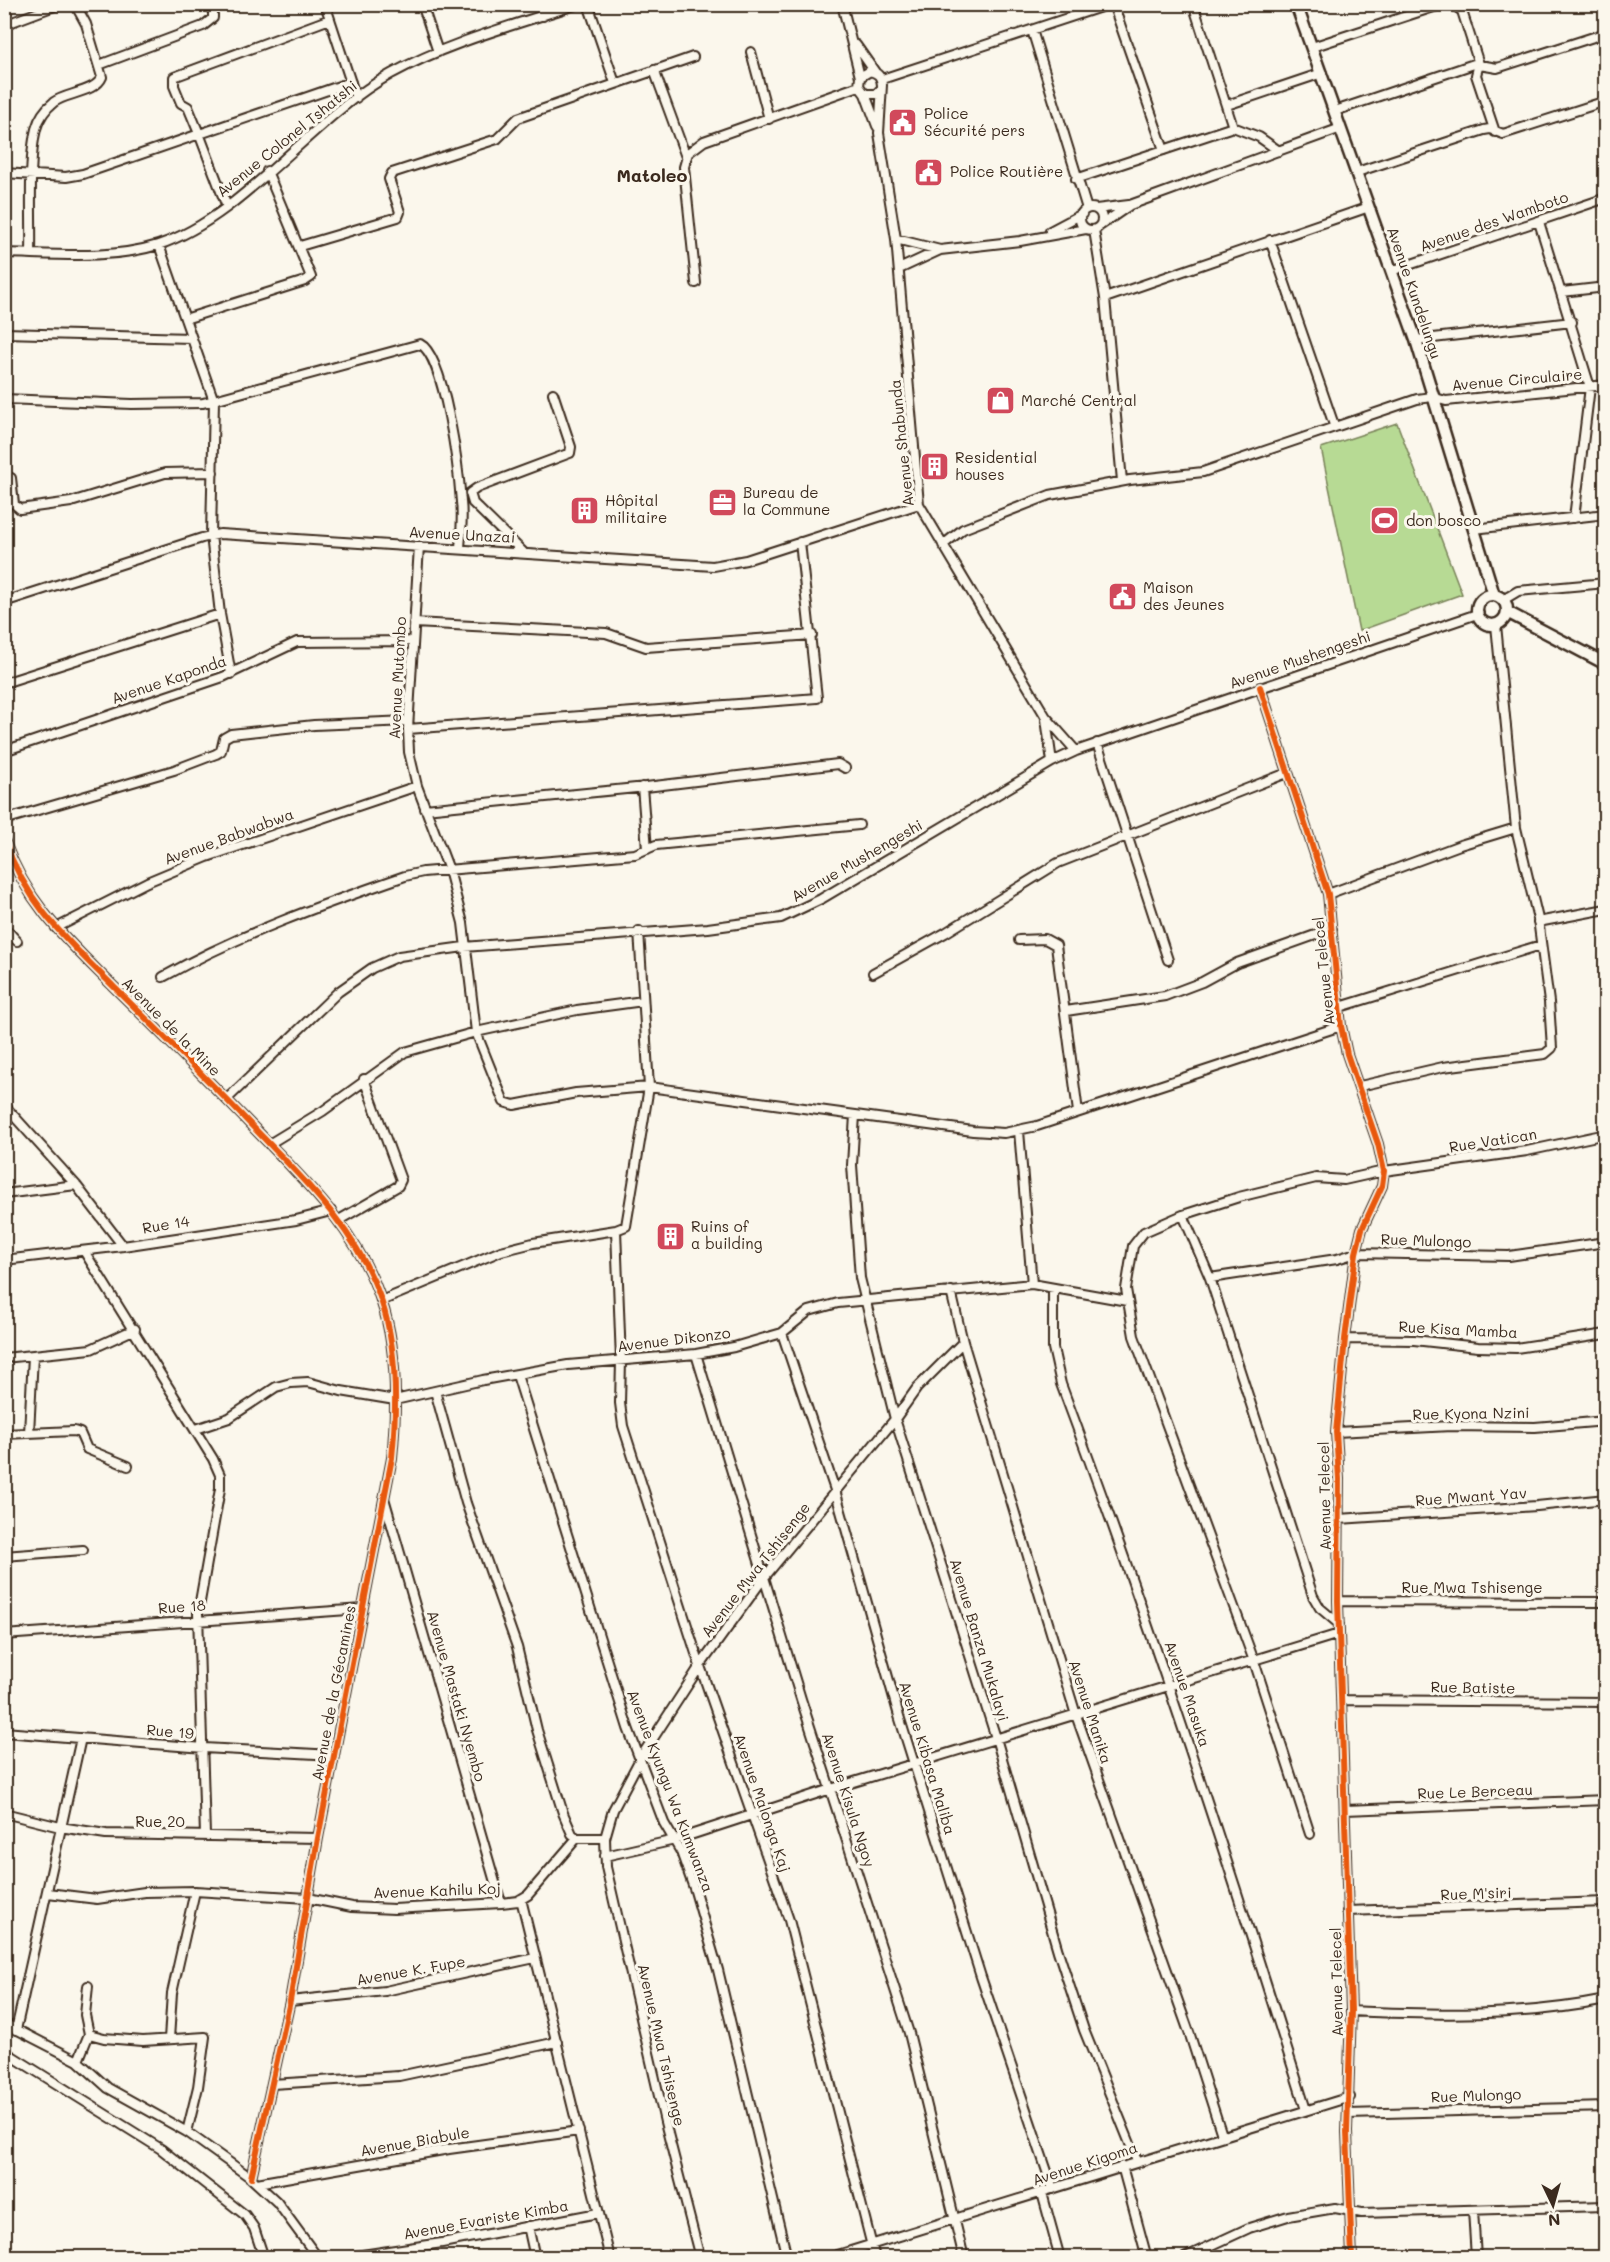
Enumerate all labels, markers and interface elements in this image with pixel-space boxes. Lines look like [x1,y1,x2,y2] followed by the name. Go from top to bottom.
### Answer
[212,75,361,201] street label: Avenue Colonel Tshatshi
[924,103,1025,140] place label: Police Sécurité pers
[887,107,919,139] public building icon: Police Sécurité pers
[913,156,945,188] public building icon: Police Routière
[950,161,1063,181] place label: Police Routière
[616,163,688,187] district label: Matoleo
[1417,186,1571,256] street label: Avenue des Wamboto
[1383,224,1447,361] street label: Avenue Kundelungu
[1451,363,1583,395] street label: Avenue Circulaire
[884,378,918,508] street label: Avenue Shabunda
[984,385,1016,417] shop icon: Marché Central
[1021,390,1137,410] place label: Marché Central
[955,447,1037,484] place label: Residential houses
[918,451,950,483] building icon: Residential houses
[743,482,830,519] place label: Bureau de la Commune
[706,486,738,518] office icon: Bureau de la Commune
[605,490,667,527] place label: Hôpital militaire
[568,494,600,526] building icon: Hôpital militaire
[1369,505,1401,537] sports icon: don bosco
[1406,510,1481,530] place label: don bosco
[408,521,516,547] street label: Avenue Unazai
[1143,577,1225,614] place label: Maison des Jeunes
[1106,581,1138,613] public building icon: Maison des Jeunes
[384,616,410,740] street label: Avenue Mutombo
[1226,625,1373,693] street label: Avenue Mushengeshi
[108,650,229,708] street label: Avenue Kaponda
[161,803,296,869] street label: Avenue Babwabwa
[787,814,926,906] street label: Avenue Mushengeshi
[1307,916,1339,1026] street label: Avenue Telecel
[118,972,226,1080] street label: Avenue de la Mine
[1448,1123,1538,1157] street label: Rue Vatican
[141,1210,191,1238] street label: Rue 14
[691,1216,763,1253] place label: Ruins of a building
[654,1220,686,1252] building icon: Ruins of a building
[1380,1228,1472,1252] street label: Rue Mulongo
[1398,1316,1518,1342] street label: Rue Kisa Mamba
[616,1322,732,1356] street label: Avenue Dikonzo
[1412,1402,1530,1424] street label: Rue Kyona Nzini
[1313,1441,1335,1551] street label: Avenue Telecel
[1415,1482,1527,1510] street label: Rue Mwant Yav
[696,1498,814,1641] street label: Avenue Mwa Tshisenge
[946,1556,1014,1724] street label: Avenue Banza Mukalayi
[1401,1577,1543,1597] street label: Rue Mwa Tshisenge
[157,1594,206,1618] street label: Rue 18
[306,1603,360,1782] street label: Avenue de la Gécamines
[423,1608,491,1784] street label: Avenue Mastaki Nyembo
[1160,1638,1215,1749] street label: Avenue Masuka
[1065,1657,1117,1766] street label: Avenue Manika
[1430,1676,1516,1698] street label: Rue Batiste
[895,1679,961,1837] street label: Avenue Kibasa Maliba
[623,1687,719,1895] street label: Avenue Kyungu Wa Kumwanza
[146,1719,195,1743] street label: Rue 19
[818,1730,880,1870] street label: Avenue Kisula Ngoy
[730,1731,796,1875] street label: Avenue Malonga Kaj
[1417,1779,1533,1803] street label: Rue Le Berceau
[135,1811,185,1831] street label: Rue 20
[373,1878,501,1902] street label: Avenue Kahilu Koj
[1440,1882,1512,1904] street label: Rue M'siri
[1325,1927,1347,2037] street label: Avenue Telecel
[355,1951,467,1989] street label: Avenue K. Fupe
[634,1962,690,2128] street label: Avenue Mwa Tshisenge
[1430,2083,1522,2107] street label: Rue Mulongo
[359,2122,471,2160] street label: Avenue Biabule
[1030,2137,1140,2189] street label: Avenue Kigoma
[1523,2175,1583,2235] north arrow
[402,2195,570,2243] street label: Avenue Evariste Kimba
[1547,2209,1561,2231] text: N

